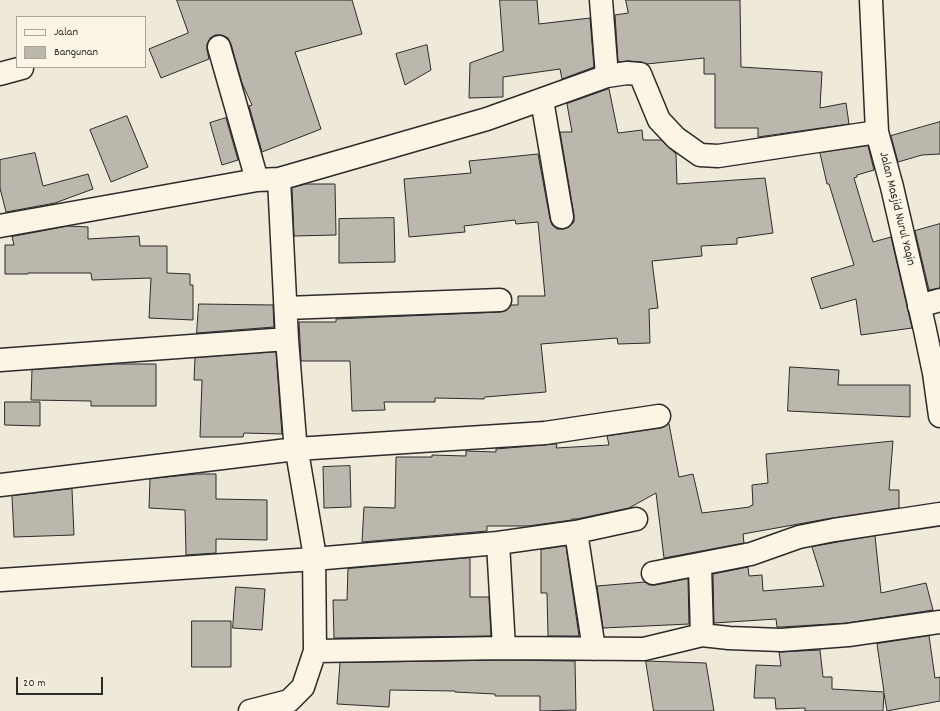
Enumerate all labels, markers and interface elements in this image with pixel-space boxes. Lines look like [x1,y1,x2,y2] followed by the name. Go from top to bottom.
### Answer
[16,16,146,68] legend
[54,24,78,41] text: Jalan
[54,44,98,61] text: Bangunan
[874,151,918,267] street label: Jalan Masjid Nurul Yaqin
[18,669,105,695] scale bar
[23,675,46,692] text: 20 m

